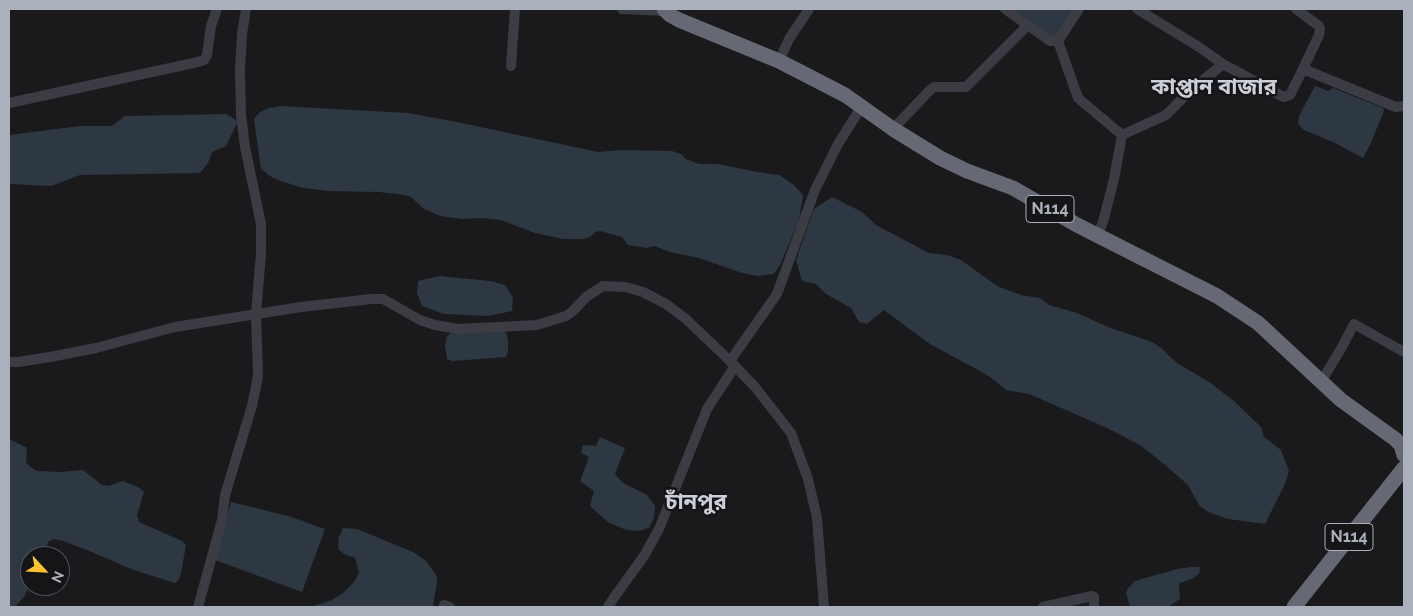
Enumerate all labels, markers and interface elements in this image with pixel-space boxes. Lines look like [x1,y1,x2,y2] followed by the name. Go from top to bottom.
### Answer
[1151,74,1277,100] district label: কাপ্তান বাজার
[1026,195,1074,222] road number: N114
[665,489,727,515] district label: চাঁনপুর
[1325,524,1373,550] road number: N114
[20,546,70,596] north arrow
[48,569,67,585] text: N

